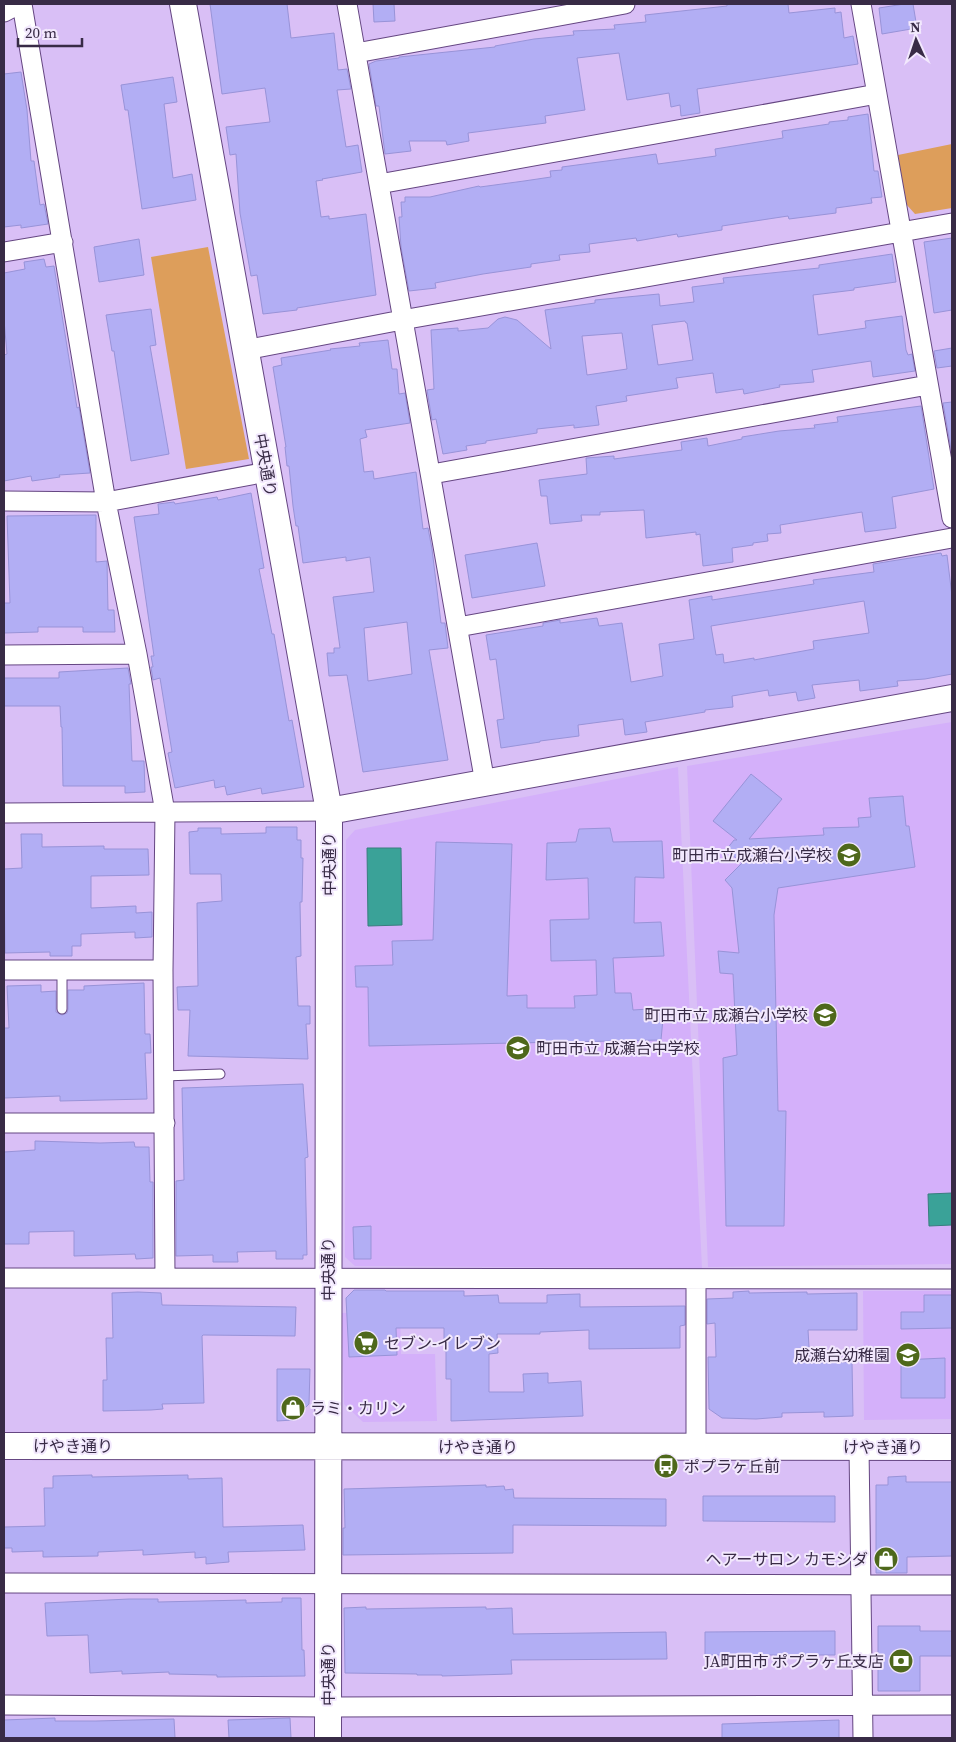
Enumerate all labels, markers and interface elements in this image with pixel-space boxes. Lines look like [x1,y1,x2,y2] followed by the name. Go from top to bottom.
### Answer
[18,15,81,47] scale bar
[891,15,941,65] north arrow
[910,17,921,37] text: N
[25,22,57,43] text: 20 m
[250,432,282,498] street label: 中央通り
[318,832,340,896] street label: 中央通り
[836,842,862,868] school or university icon: 町田市立成瀬台小学校
[672,844,832,866] place label: 町田市立成瀬台小学校
[812,1002,838,1028] school or university icon: 町田市立 成瀬台小学校
[644,1004,808,1026] place label: 町田市立 成瀬台小学校
[505,1035,531,1061] school or university icon: 町田市立 成瀬台中学校
[536,1037,700,1059] place label: 町田市立 成瀬台中学校
[317,1237,339,1301] street label: 中央通り
[353,1330,379,1356] supermarket icon: セブン-イレブン
[384,1332,501,1354] place label: セブン-イレブン
[895,1342,921,1368] school or university icon: 成瀬台幼稚園
[794,1344,890,1366] place label: 成瀬台幼稚園
[280,1395,306,1421] shop icon: ラミ・カリン
[310,1397,406,1419] place label: ラミ・カリン
[33,1435,113,1457] street label: けやき通り
[438,1436,518,1458] street label: けやき通り
[843,1436,923,1458] street label: けやき通り
[653,1453,679,1479] bus stop icon: ポプラヶ丘前
[684,1455,780,1477] place label: ポプラヶ丘前
[873,1546,899,1572] shop icon: ヘアーサロン カモシダ
[706,1548,868,1570] place label: ヘアーサロン カモシダ
[317,1642,339,1706] street label: 中央通り
[888,1648,914,1674] bank icon: JA町田市 ポプラヶ丘支店
[703,1650,884,1672] place label: JA町田市 ポプラヶ丘支店

